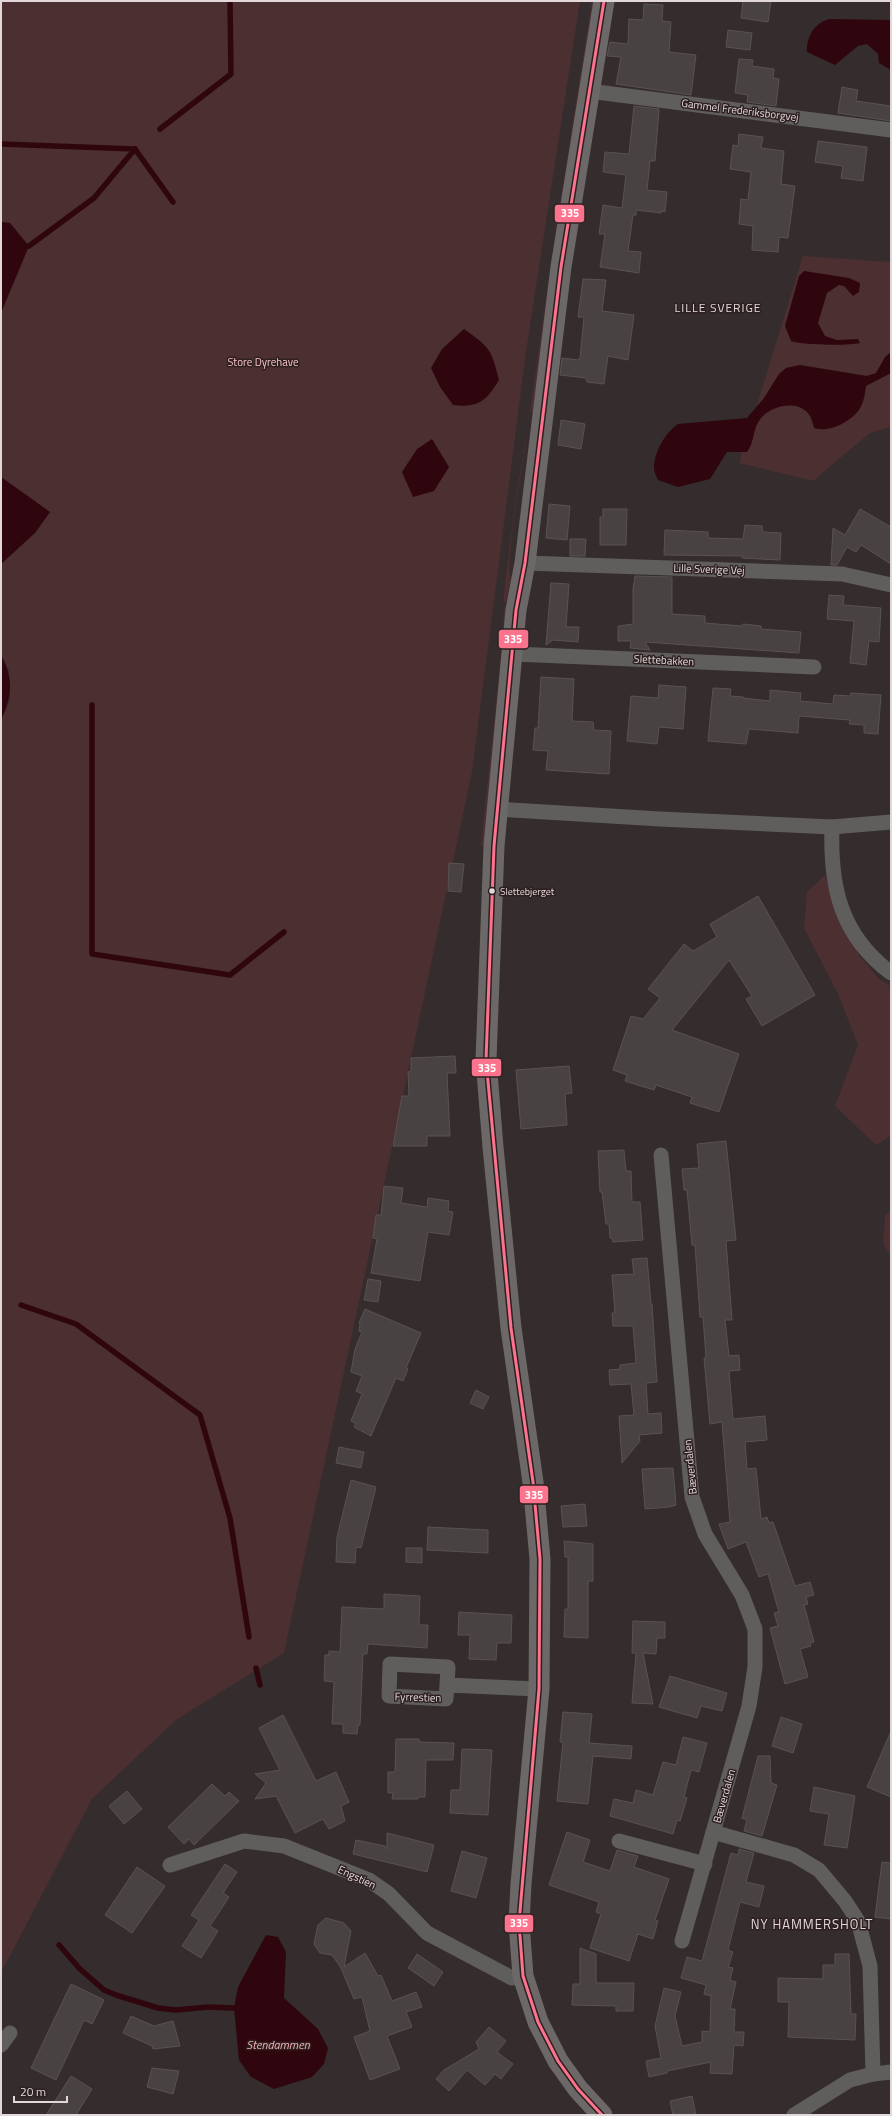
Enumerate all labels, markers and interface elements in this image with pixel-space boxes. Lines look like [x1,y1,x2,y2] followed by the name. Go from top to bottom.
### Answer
[680,95,800,125] street label: Gammel Frederiksborgvej
[554,204,585,223] line badge: 335
[561,205,579,221] text: 335
[675,298,761,317] district label: LILLE SVERIGE
[228,354,299,370] park label: Store Dyrehave
[673,560,745,578] street label: Lille Sverige Vej
[498,629,529,649] line badge: 335
[504,631,522,647] text: 335
[633,650,695,670] street label: Slettebakken
[500,884,555,899] place label: Slettebjerget
[487,886,497,896] marker: Slettebjerget
[471,1058,502,1077] line badge: 335
[478,1060,496,1076] text: 335
[679,1439,701,1495] street label: Bæverdalen
[519,1485,549,1504] line badge: 335
[525,1487,543,1503] text: 335
[394,1688,442,1706] street label: Fyrrestien
[709,1767,739,1825] street label: Bæverdalen
[335,1861,379,1893] street label: Engstien
[504,1914,534,1933] line badge: 335
[751,1914,873,1934] district label: NY HAMMERSHOLT
[510,1915,528,1931] text: 335
[246,2035,311,2054] water label: Stendammen
[14,2078,67,2104] scale bar
[20,2082,46,2101] text: 20 m

